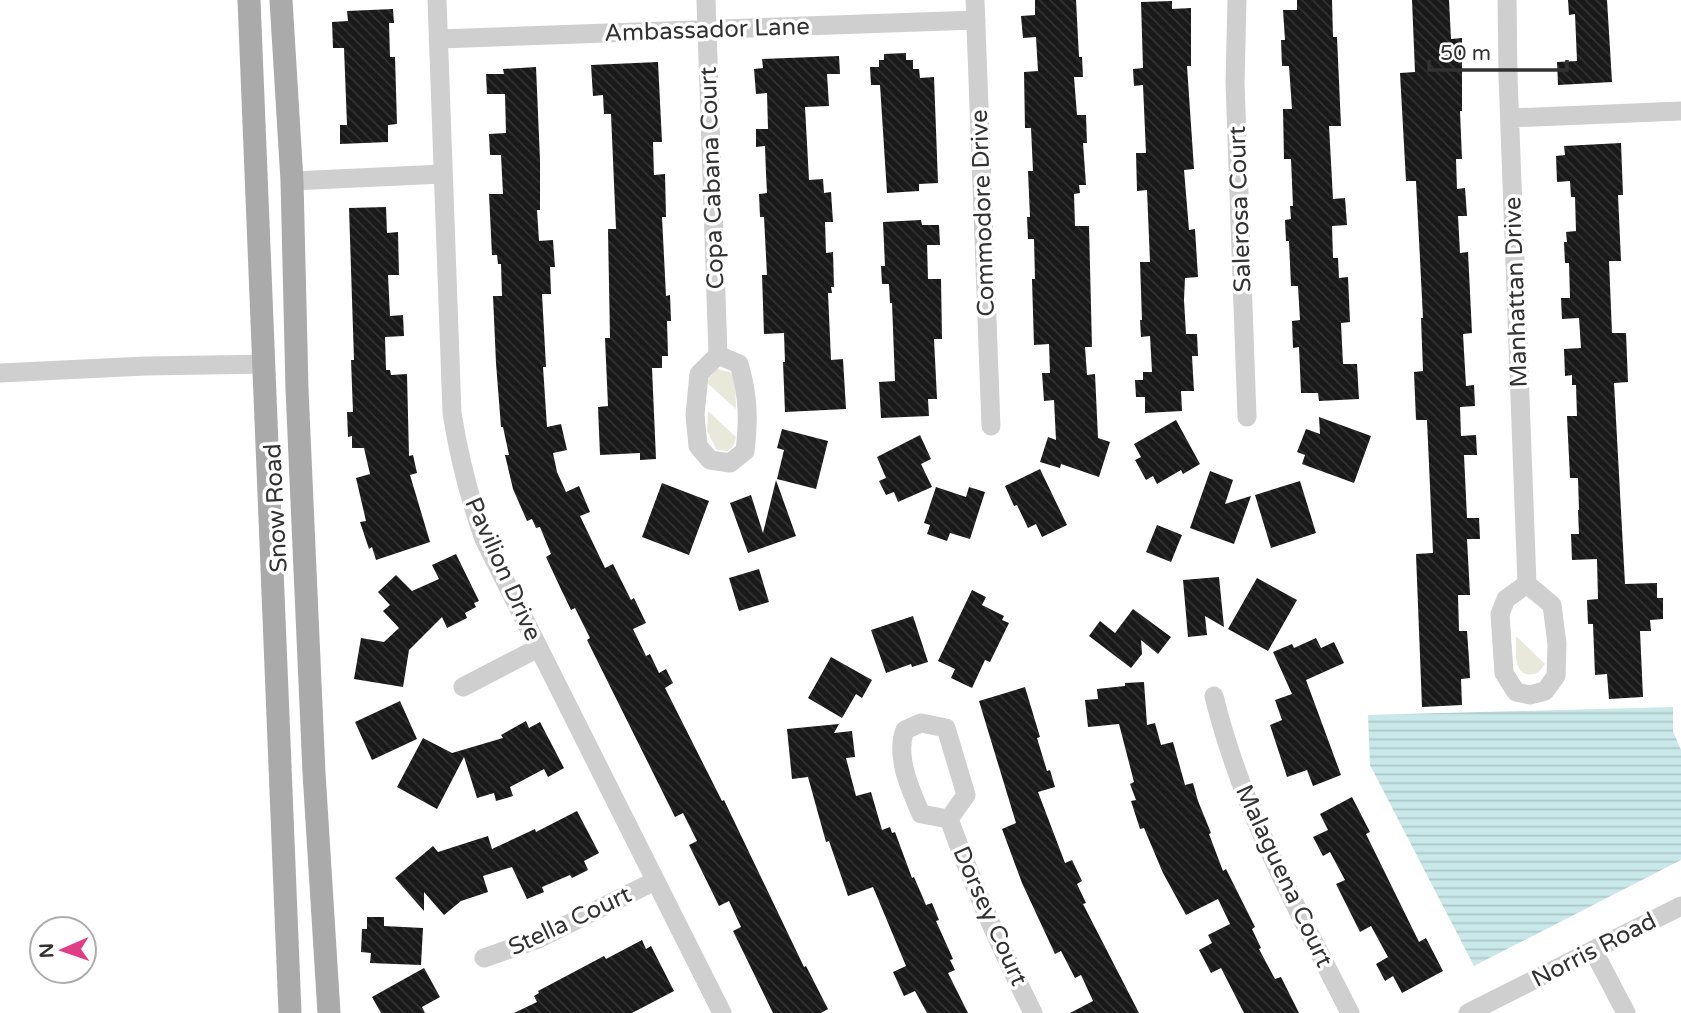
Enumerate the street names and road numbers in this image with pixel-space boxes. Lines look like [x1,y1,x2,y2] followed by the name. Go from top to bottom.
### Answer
[604,12,810,48] street label: Ambassador Lane
[694,66,730,290] street label: Copa Cabana Court
[965,109,1001,317] street label: Commodore Drive
[1223,125,1257,293] street label: Salerosa Court
[1498,196,1534,388] street label: Manhattan Drive
[258,443,294,573] street label: Snow Road
[458,493,548,645] street label: Pavilion Drive
[1229,780,1339,972] street label: Malaguena Court
[946,842,1034,990] street label: Dorsey Court
[504,880,636,962] street label: Stella Court
[1527,906,1661,994] street label: Norris Road

